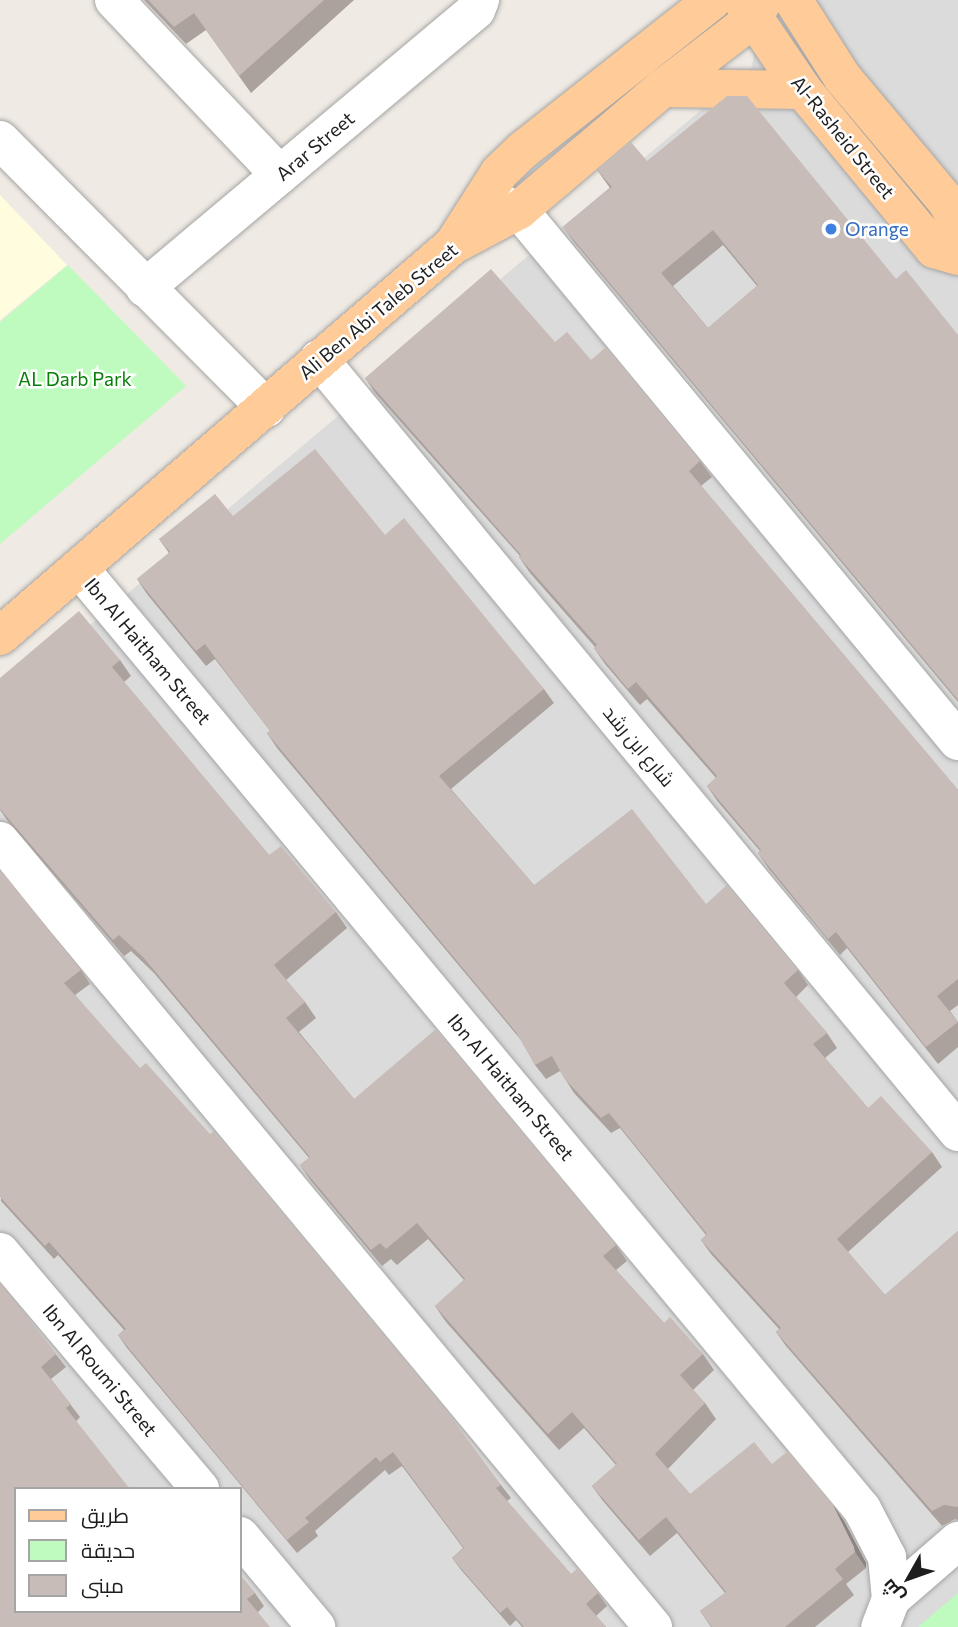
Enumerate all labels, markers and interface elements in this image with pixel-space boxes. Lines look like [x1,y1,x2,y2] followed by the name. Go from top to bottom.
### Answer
[787,71,899,203] street label: Al-Rasheid Street
[271,107,359,185] street label: Arar Street
[845,218,909,240] place label: Orange
[823,221,839,237] marker: Orange
[294,238,462,384] street label: Ali Ben Abi Taleb Street
[18,368,132,390] park label: AL Darb Park
[80,573,216,729] street label: Ibn Al Haitham Street
[599,701,679,791] street label: شارع ابن رشد
[443,1009,579,1165] street label: Ibn Al Haitham Street
[38,1299,162,1441] street label: Ibn Al Roumi Street
[14,1487,242,1613] legend
[81,1502,129,1527] text: طريق
[81,1537,135,1562] text: حديقة
[874,1543,944,1613] north arrow
[81,1572,124,1597] text: مبنى
[876,1575,909,1609] text: ش

